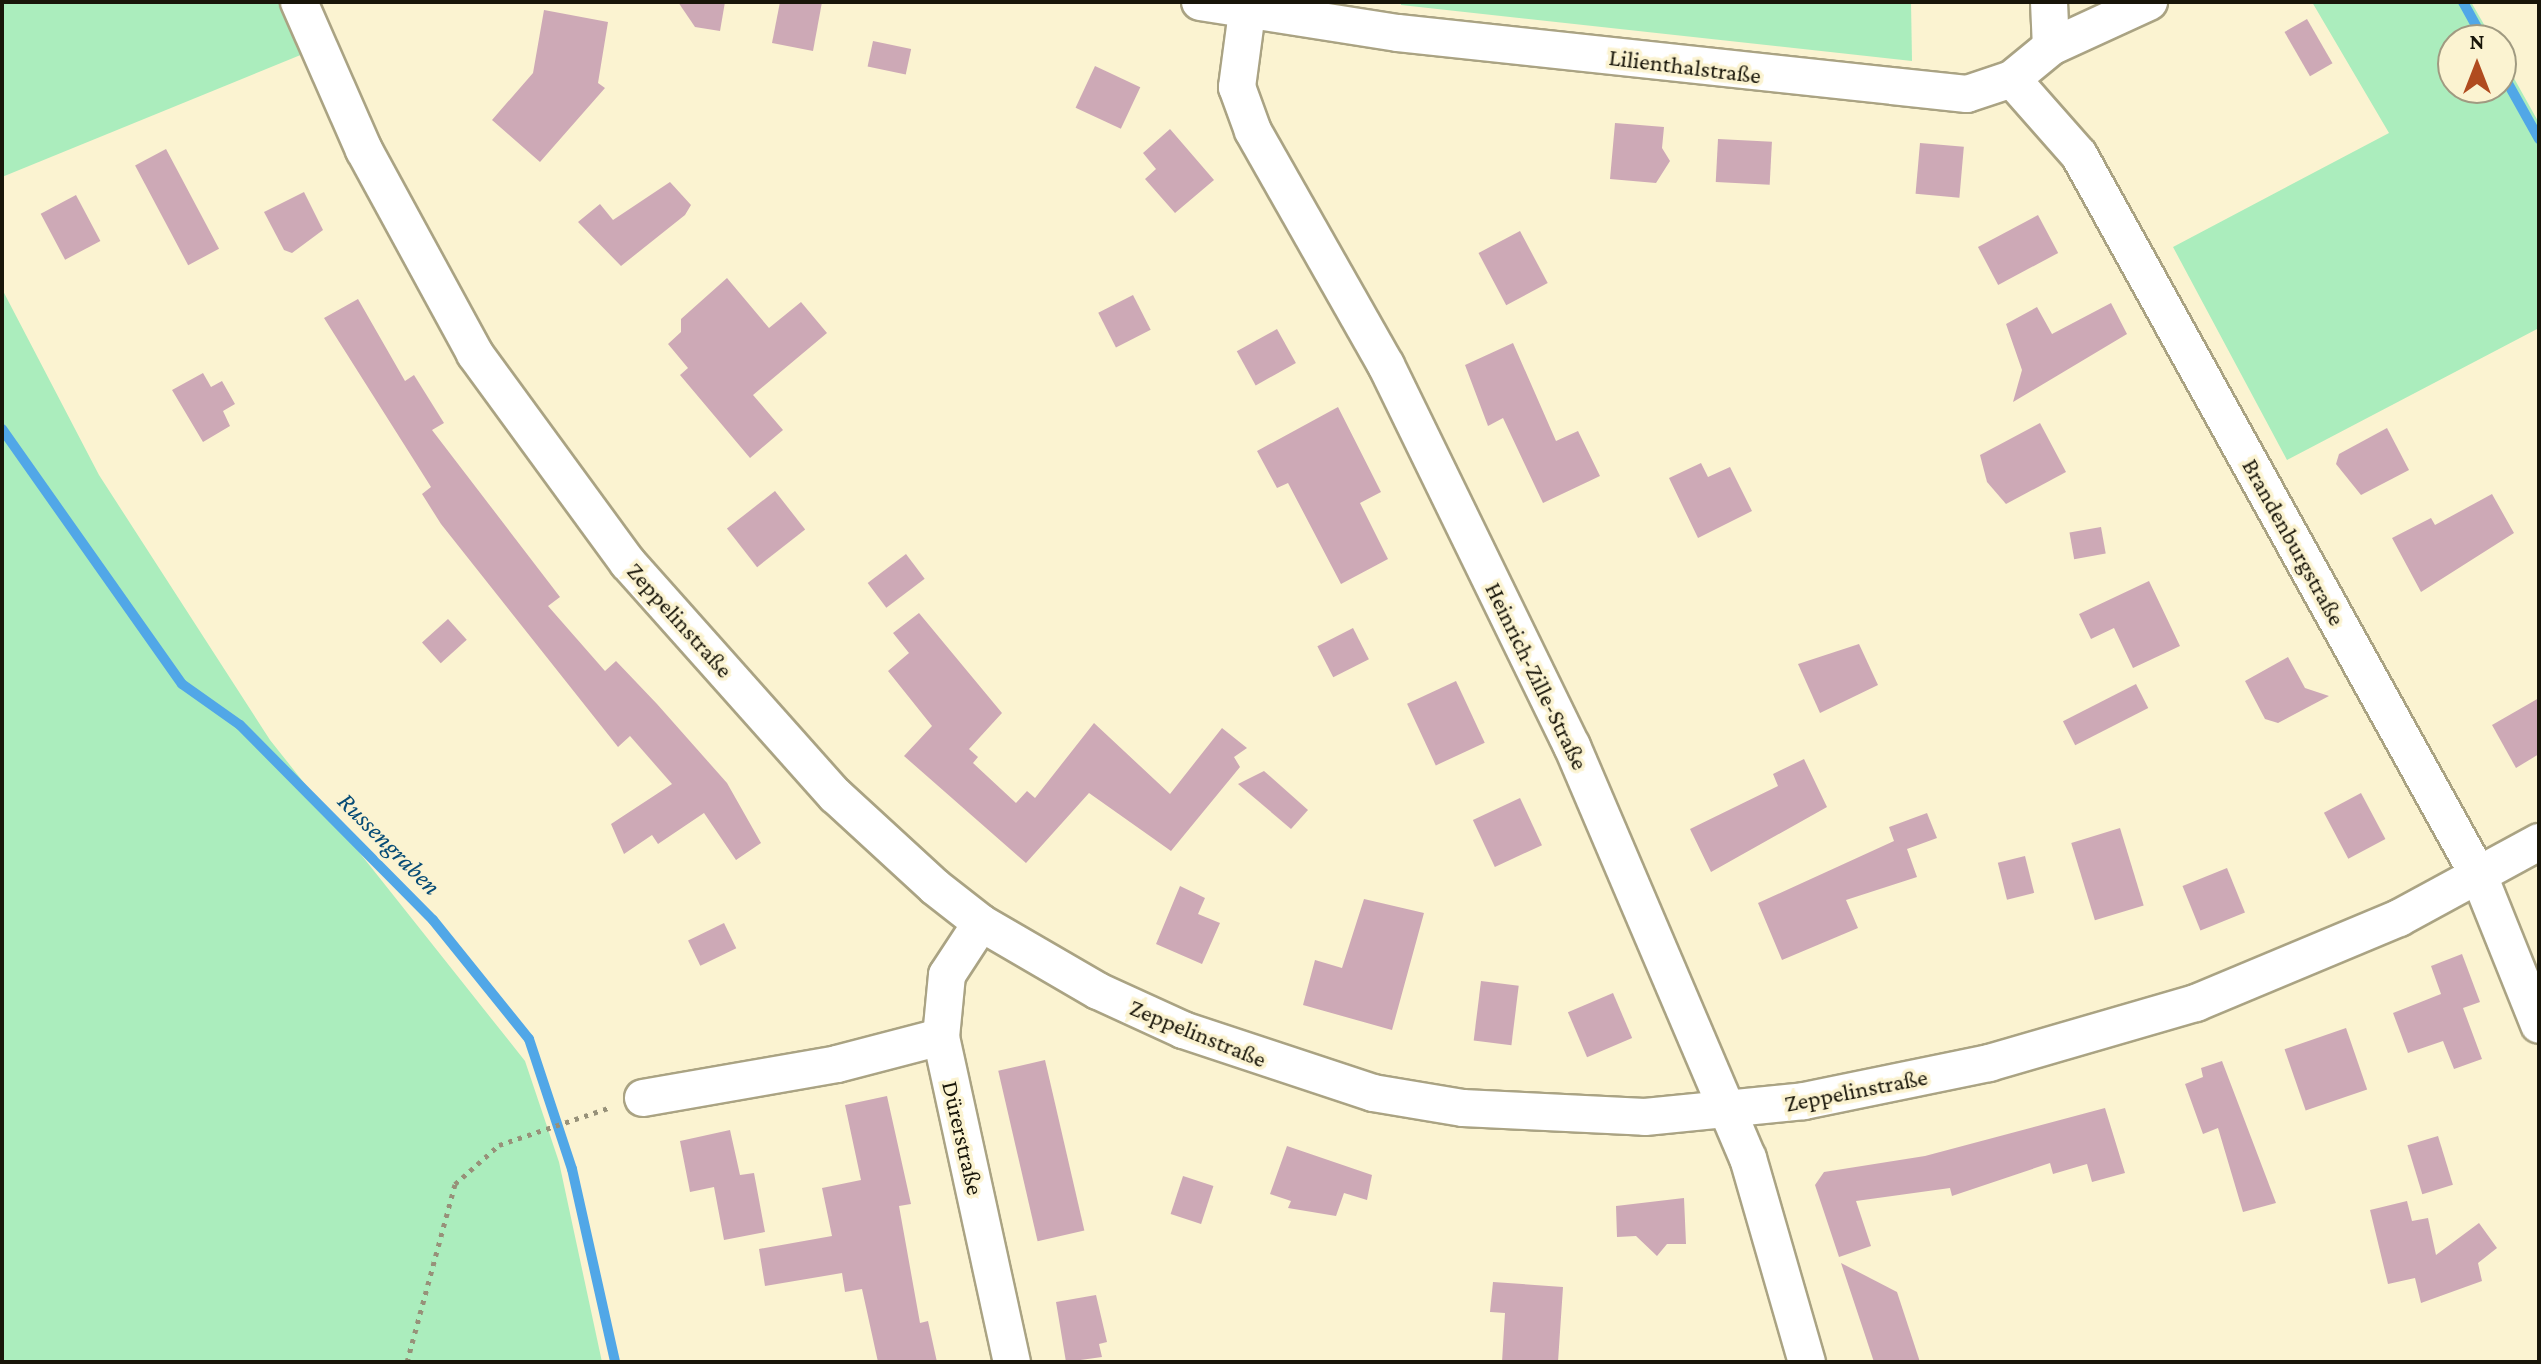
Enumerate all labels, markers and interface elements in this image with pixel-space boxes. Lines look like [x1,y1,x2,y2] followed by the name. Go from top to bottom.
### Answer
[2437,24,2517,104] north arrow
[2470,29,2485,54] text: N
[1607,42,1763,90] street label: Lilienthalstraße
[2236,454,2352,630] street label: Brandenburgstraße
[621,557,739,683] street label: Zeppelinstraße
[1479,578,1595,774] street label: Heinrich-Zille-Straße
[331,786,447,902] water label: Russengraben
[1126,993,1270,1073] street label: Zeppelinstraße
[1782,1062,1930,1118] street label: Zeppelinstraße
[936,1078,990,1198] street label: Dürerstraße

